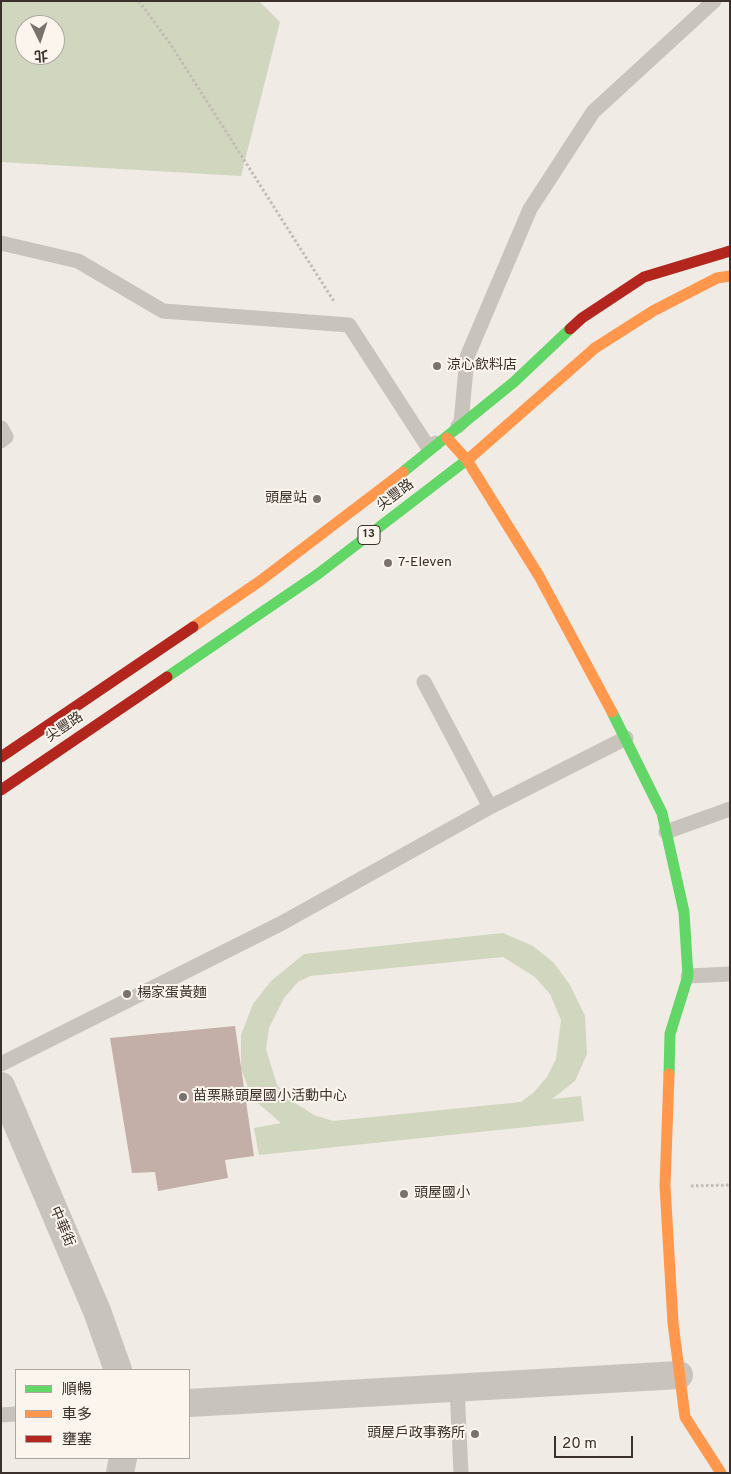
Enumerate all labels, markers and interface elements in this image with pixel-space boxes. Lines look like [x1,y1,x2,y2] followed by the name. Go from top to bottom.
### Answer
[15,15,65,65] north arrow
[33,45,49,63] text: 北
[447,358,517,374] place label: 涼心飲料店
[431,360,443,372] marker: 涼心飲料店
[374,477,418,515] street label: 尖豐路
[265,491,307,507] place label: 頭屋站
[311,493,323,505] marker: 頭屋站
[358,526,380,544] road number: 13
[398,555,452,571] place label: 7-Eleven
[382,557,394,569] marker: 7-Eleven
[43,709,87,747] street label: 尖豐路
[137,986,207,1002] place label: 楊家蛋黃麵
[121,988,133,1000] marker: 楊家蛋黃麵
[193,1089,347,1105] place label: 苗栗縣頭屋國小活動中心
[177,1091,189,1103] marker: 苗栗縣頭屋國小活動中心
[414,1186,470,1202] place label: 頭屋國小
[398,1188,410,1200] marker: 頭屋國小
[45,1204,77,1250] street label: 中華街
[15,1369,190,1459] legend
[62,1381,92,1400] text: 順暢
[62,1406,92,1425] text: 車多
[367,1426,465,1442] place label: 頭屋戶政事務所
[556,1426,635,1458] scale bar
[469,1428,481,1440] marker: 頭屋戶政事務所
[62,1431,92,1450] text: 壅塞
[562,1435,597,1454] text: 20 m

